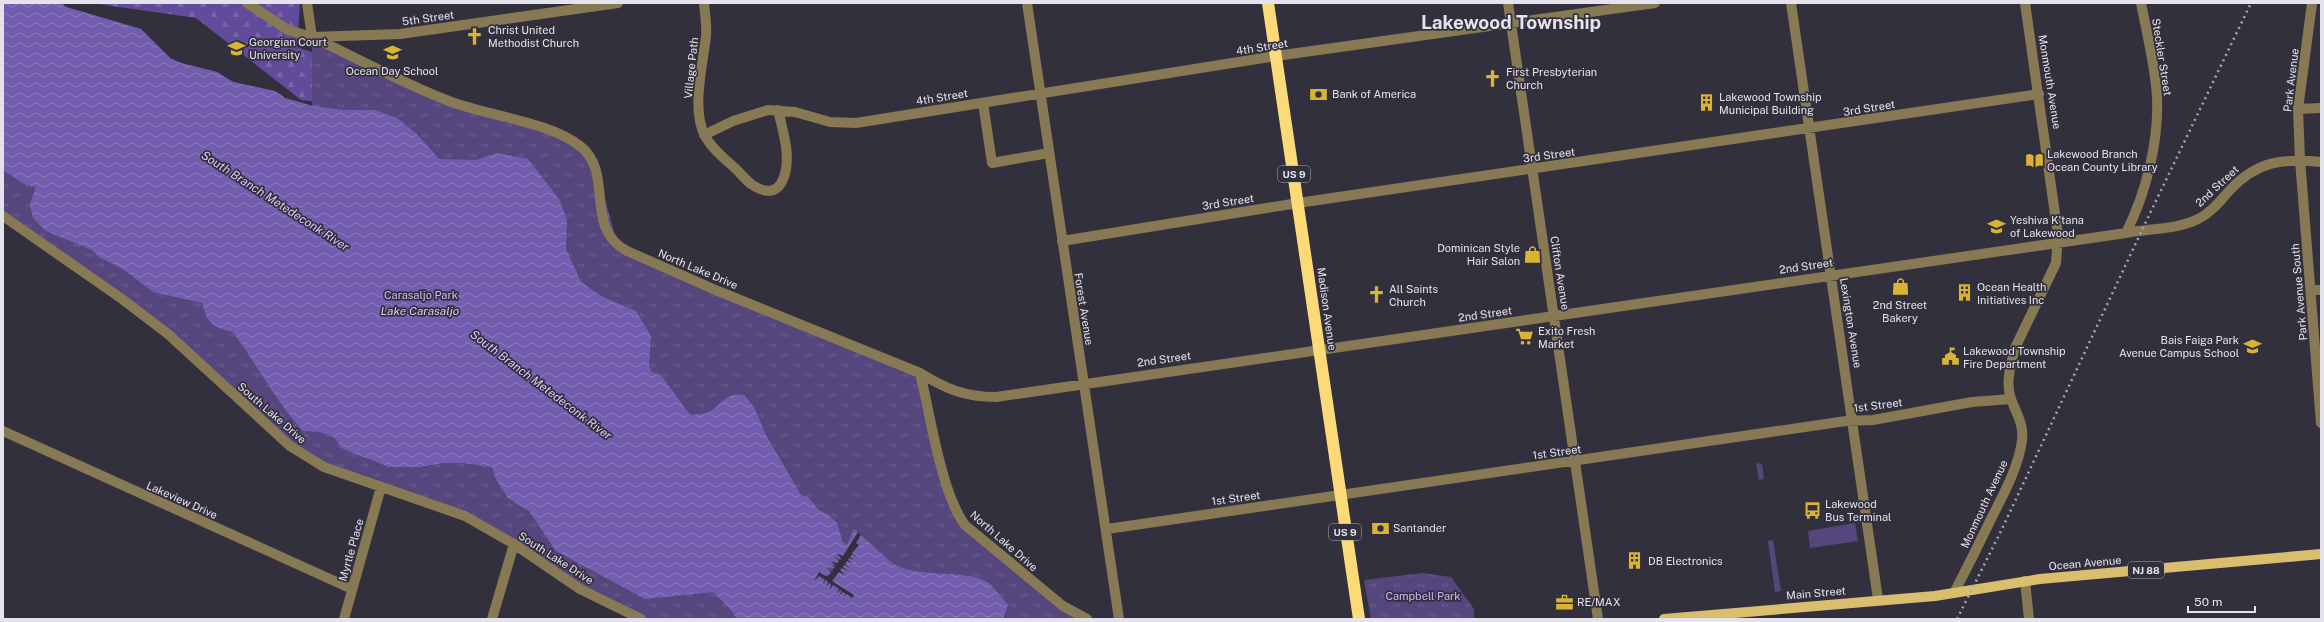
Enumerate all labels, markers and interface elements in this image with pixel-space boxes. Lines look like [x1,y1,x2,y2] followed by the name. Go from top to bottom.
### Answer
[401,8,455,28] street label: 5th Street
[1421,11,1601,33] district label: Lakewood Township
[2150,18,2174,96] street label: Steckler Street
[488,24,579,49] place label: Christ United Methodist Church
[465,26,485,46] church icon: Christ United Methodist Church
[2037,34,2063,130] street label: Monmouth Avenue
[249,36,327,61] place label: Georgian Court University
[682,37,700,99] street label: Village Path
[1235,37,1289,57] street label: 4th Street
[226,38,246,58] school or university icon: Georgian Court University
[382,43,402,63] school or university icon: Ocean Day School
[2281,48,2301,112] street label: Park Avenue
[346,65,438,77] place label: Ocean Day School
[1506,66,1597,91] place label: First Presbyterian Church
[1483,68,1503,88] church icon: First Presbyterian Church
[1309,84,1329,104] bank icon: Bank of America
[915,87,969,107] street label: 4th Street
[1332,88,1416,100] place label: Bank of America
[1719,91,1822,116] place label: Lakewood Township Municipal Building
[1696,93,1716,113] building icon: Lakewood Township Municipal Building
[1842,98,1896,118] street label: 3rd Street
[1522,145,1576,165] street label: 3rd Street
[198,148,352,254] water label: South Branch Metedeconk River
[2047,148,2158,173] place label: Lakewood Branch Ocean County Library
[2024,150,2044,170] library icon: Lakewood Branch Ocean County Library
[2193,163,2241,209] street label: 2nd Street
[1278,166,1310,182] road number: US 9
[1201,192,1255,212] street label: 3rd Street
[2010,214,2084,239] place label: Yeshiva K'tana of Lakewood
[1987,216,2007,236] school or university icon: Yeshiva K'tana of Lakewood
[1548,235,1572,311] street label: Clifton Avenue
[1437,242,1520,267] place label: Dominican Style Hair Salon
[2289,243,2309,341] street label: Park Avenue South
[1523,244,1543,264] shop icon: Dominican Style Hair Salon
[656,247,740,291] street label: North Lake Drive
[1778,256,1834,276] street label: 2nd Street
[1315,267,1339,351] street label: Madison Avenue
[1072,272,1096,346] street label: Forest Avenue
[1838,277,1864,369] street label: Lexington Avenue
[1890,277,1910,297] shop icon: 2nd Street Bakery
[1977,281,2046,306] place label: Ocean Health Initiatives Inc
[1389,283,1439,308] place label: All Saints Church
[1954,283,1974,303] building icon: Ocean Health Initiatives Inc
[1366,285,1386,305] church icon: All Saints Church
[384,289,458,301] park label: Carasaljo Park
[1873,299,1927,324] place label: 2nd Street Bakery
[381,304,460,318] water label: Lake Carasaljo
[1457,304,1513,324] street label: 2nd Street
[1538,325,1595,350] place label: Exito Fresh Market
[468,327,615,443] water label: South Branch Metedeconk River
[1515,327,1535,347] supermarket icon: Exito Fresh Market
[2119,334,2239,359] place label: Bais Faiga Park Avenue Campus School
[2242,336,2262,356] school or university icon: Bais Faiga Park Avenue Campus School
[1963,345,2066,370] place label: Lakewood Township Fire Department
[1940,347,1960,367] public building icon: Lakewood Township Fire Department
[1136,349,1192,369] street label: 2nd Street
[235,380,309,446] street label: South Lake Drive
[1853,396,1903,414] street label: 1st Street
[1532,443,1582,461] street label: 1st Street
[1958,458,2010,550] street label: Monmouth Avenue
[145,479,219,521] street label: Lakeview Drive
[1211,489,1261,507] street label: 1st Street
[1825,498,1891,523] place label: Lakewood Bus Terminal
[1802,500,1822,520] bus stop icon: Lakewood Bus Terminal
[968,509,1040,573] street label: North Lake Drive
[336,517,366,583] street label: Myrtle Place
[1370,518,1390,538] bank icon: Santander
[1393,522,1446,534] place label: Santander
[1329,524,1361,540] road number: US 9
[516,529,596,587] street label: South Lake Drive
[1625,551,1645,571] building icon: DB Electronics
[2048,554,2122,572] street label: Ocean Avenue
[1648,555,1723,567] place label: DB Electronics
[2128,562,2164,578] road number: NJ 88
[1786,584,1846,602] street label: Main Street
[2188,588,2255,614] scale bar
[1385,590,1461,602] park label: Campbell Park
[1554,592,1574,612] office icon: RE/MAX
[2194,595,2222,609] text: 50 m
[1577,596,1621,608] place label: RE/MAX

